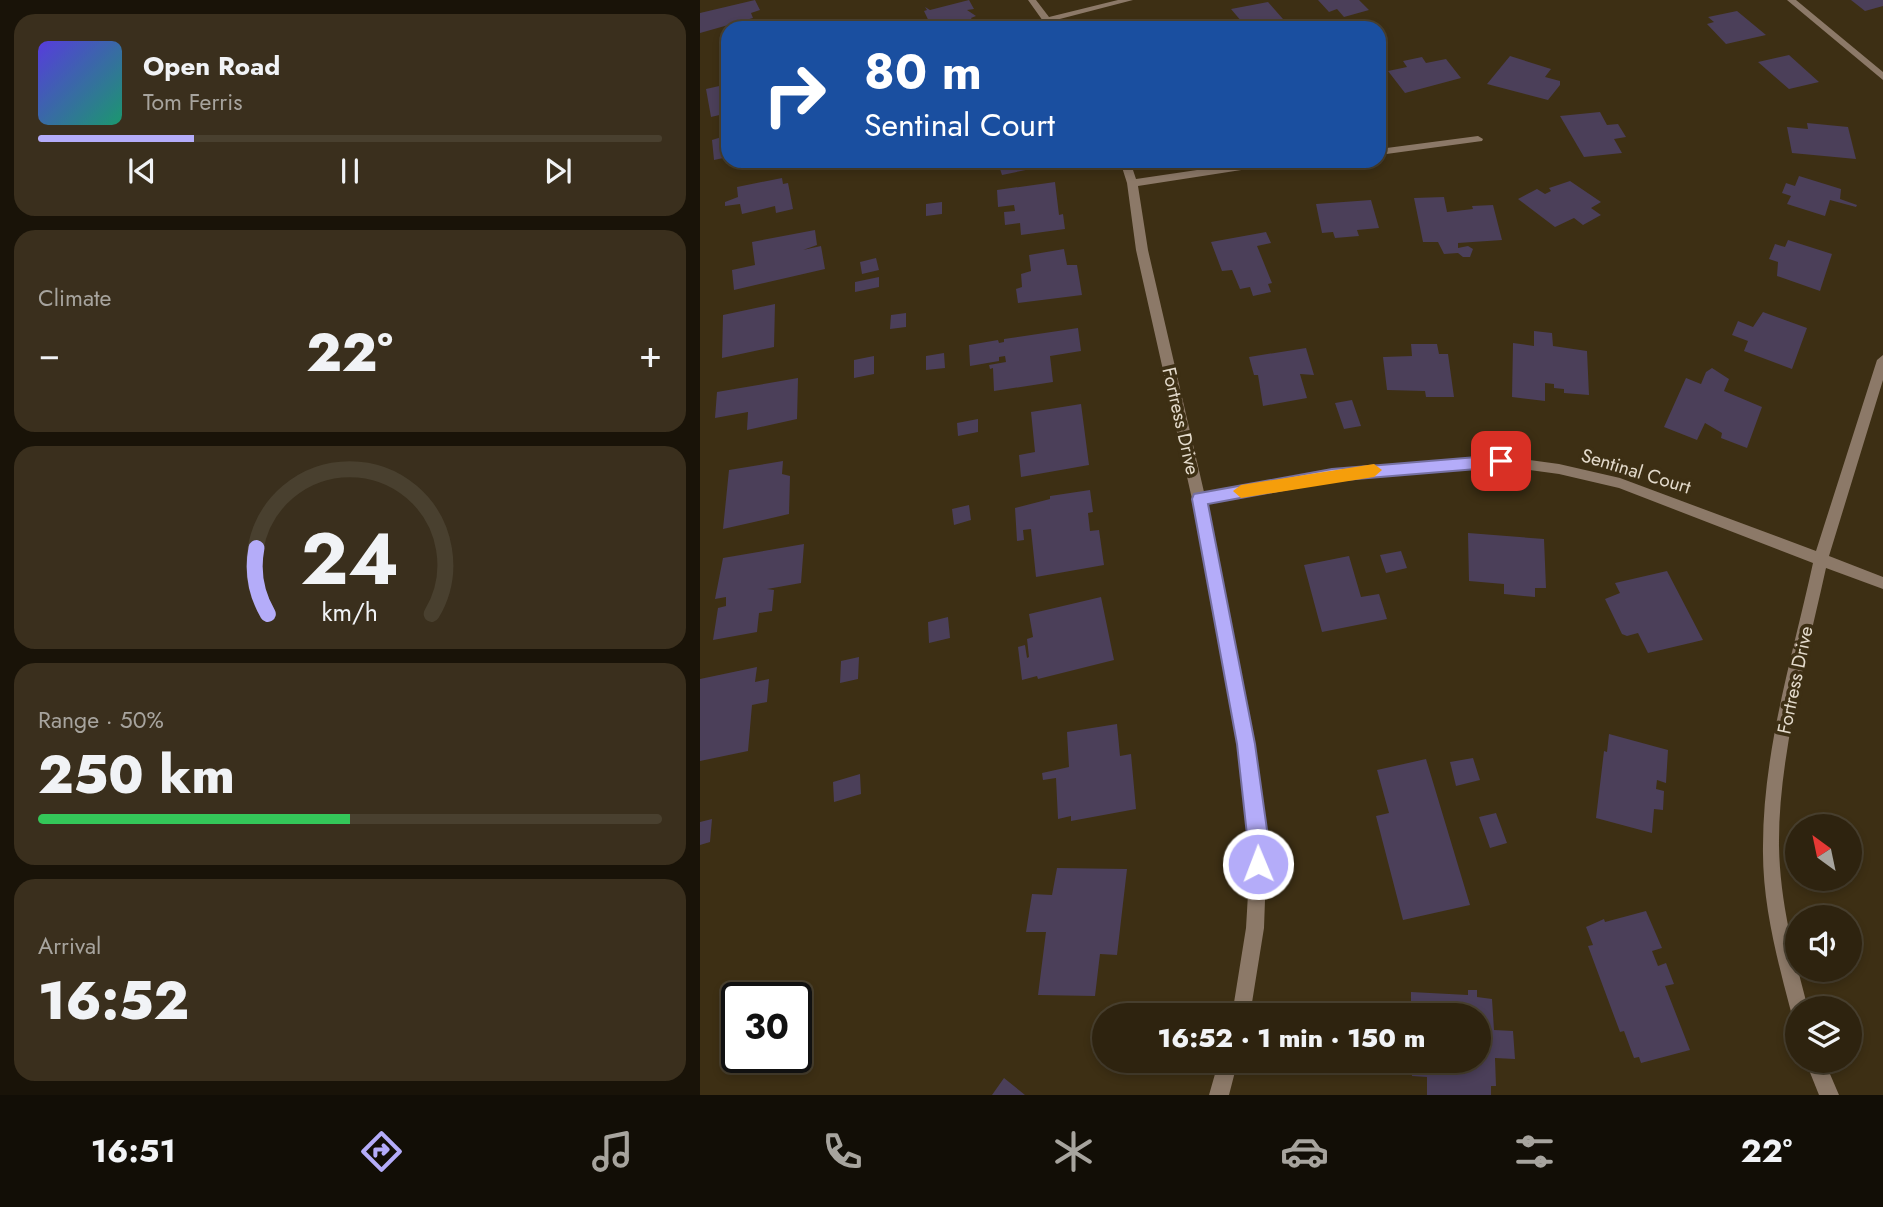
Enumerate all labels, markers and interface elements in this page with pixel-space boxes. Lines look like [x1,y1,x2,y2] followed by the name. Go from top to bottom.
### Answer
[864,37,982,107] text: 80 m
[143,47,280,85] text: Open Road
[749,49,840,140] icon: right
[143,85,242,119] text: Tom Ferris
[864,102,1055,148] text: Sentinal Court
[123,152,161,190] icon: previous
[331,152,369,190] icon: pause
[539,152,577,190] icon: next
[38,281,111,315] text: Climate
[306,315,393,391] text: 22°
[38,326,60,381] text: −
[639,326,662,381] text: +
[1156,365,1207,478] street label: Fortress Drive
[1471,431,1531,491] pin
[1482,442,1520,480] icon: arrive
[1578,442,1695,501] street label: Sentinal Court
[301,506,399,611] text: 24
[322,593,378,629] text: km/h
[1770,623,1820,736] street label: Fortress Drive
[38,703,164,737] text: Range · 50%
[38,737,235,813] text: 250 km
[1785,814,1862,891] north arrow
[1785,814,1862,1073] map controls
[1221,827,1295,901] position arrow
[1785,905,1862,982] button: sound
[38,929,101,963] text: Arrival
[38,963,189,1039] text: 16:52
[721,982,812,1073] speed limit sign: 30
[1785,996,1862,1073] button: layers
[1158,1019,1425,1057] text: 16:52 · 1 min · 150 m
[357,1127,406,1176] icon: directions
[588,1127,637,1176] icon: music
[818,1127,867,1176] icon: phone
[1049,1127,1098,1176] icon: climate
[1280,1127,1329,1176] icon: car
[1510,1127,1559,1176] icon: filters
[91,1128,176,1174] text: 16:51
[1741,1128,1792,1174] text: 22°

